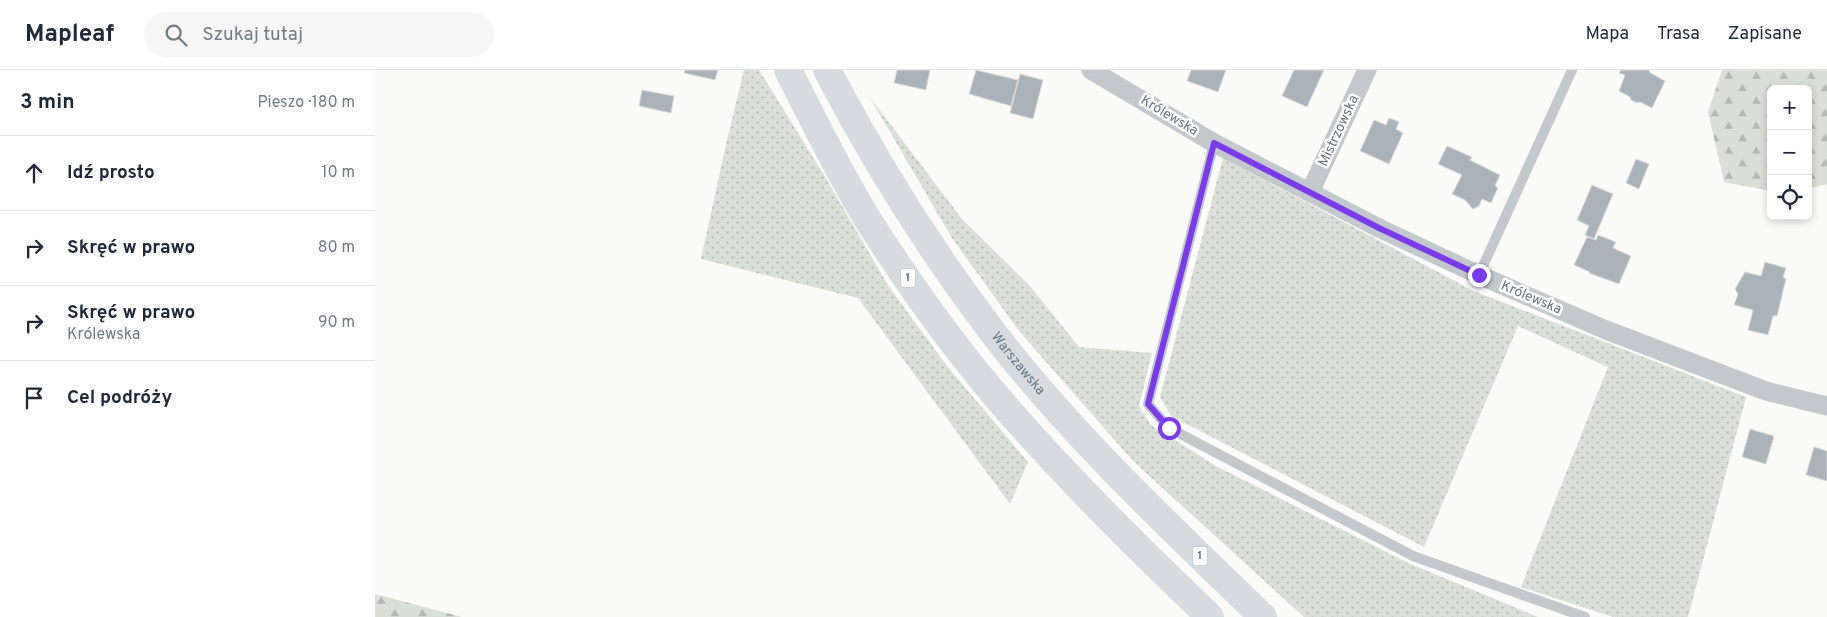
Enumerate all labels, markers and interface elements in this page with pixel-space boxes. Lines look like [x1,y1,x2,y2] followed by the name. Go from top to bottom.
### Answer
[144,12,494,57] search box
[25,20,114,50] text: Mapleaf
[162,21,190,49] icon: search
[202,23,303,47] text: Szukaj tutaj
[1586,23,1629,46] text: Mapa
[1657,23,1700,46] text: Trasa
[1728,23,1802,46] text: Zapisane
[1767,85,1812,220] map controls
[1767,85,1812,130] button: +
[20,89,75,116] text: 3 min
[1137,92,1201,140] street label: Królewska
[258,93,355,113] text: Pieszo · 180 m
[1315,93,1363,169] street label: Mistrzowska
[1767,130,1812,175] button: −
[20,159,48,187] icon: ahead
[67,161,155,185] text: Idź prosto
[321,163,355,183] text: 10 m
[1767,175,1812,220] button: locate
[20,234,48,262] icon: right
[67,236,195,260] text: Skręć w prawo
[318,238,355,258] text: 80 m
[1468,264,1491,287] route end
[901,268,915,288] road number: 1
[1498,278,1564,318] street label: Królewska
[67,301,195,325] text: Skręć w prawo
[20,309,48,337] icon: right
[318,313,355,333] text: 90 m
[67,325,140,345] text: Królewska
[987,329,1049,399] street label: Warszawska
[20,384,48,412] icon: arrive
[67,386,172,410] text: Cel podróży
[1158,417,1181,440] route start
[1193,546,1207,566] road number: 1

